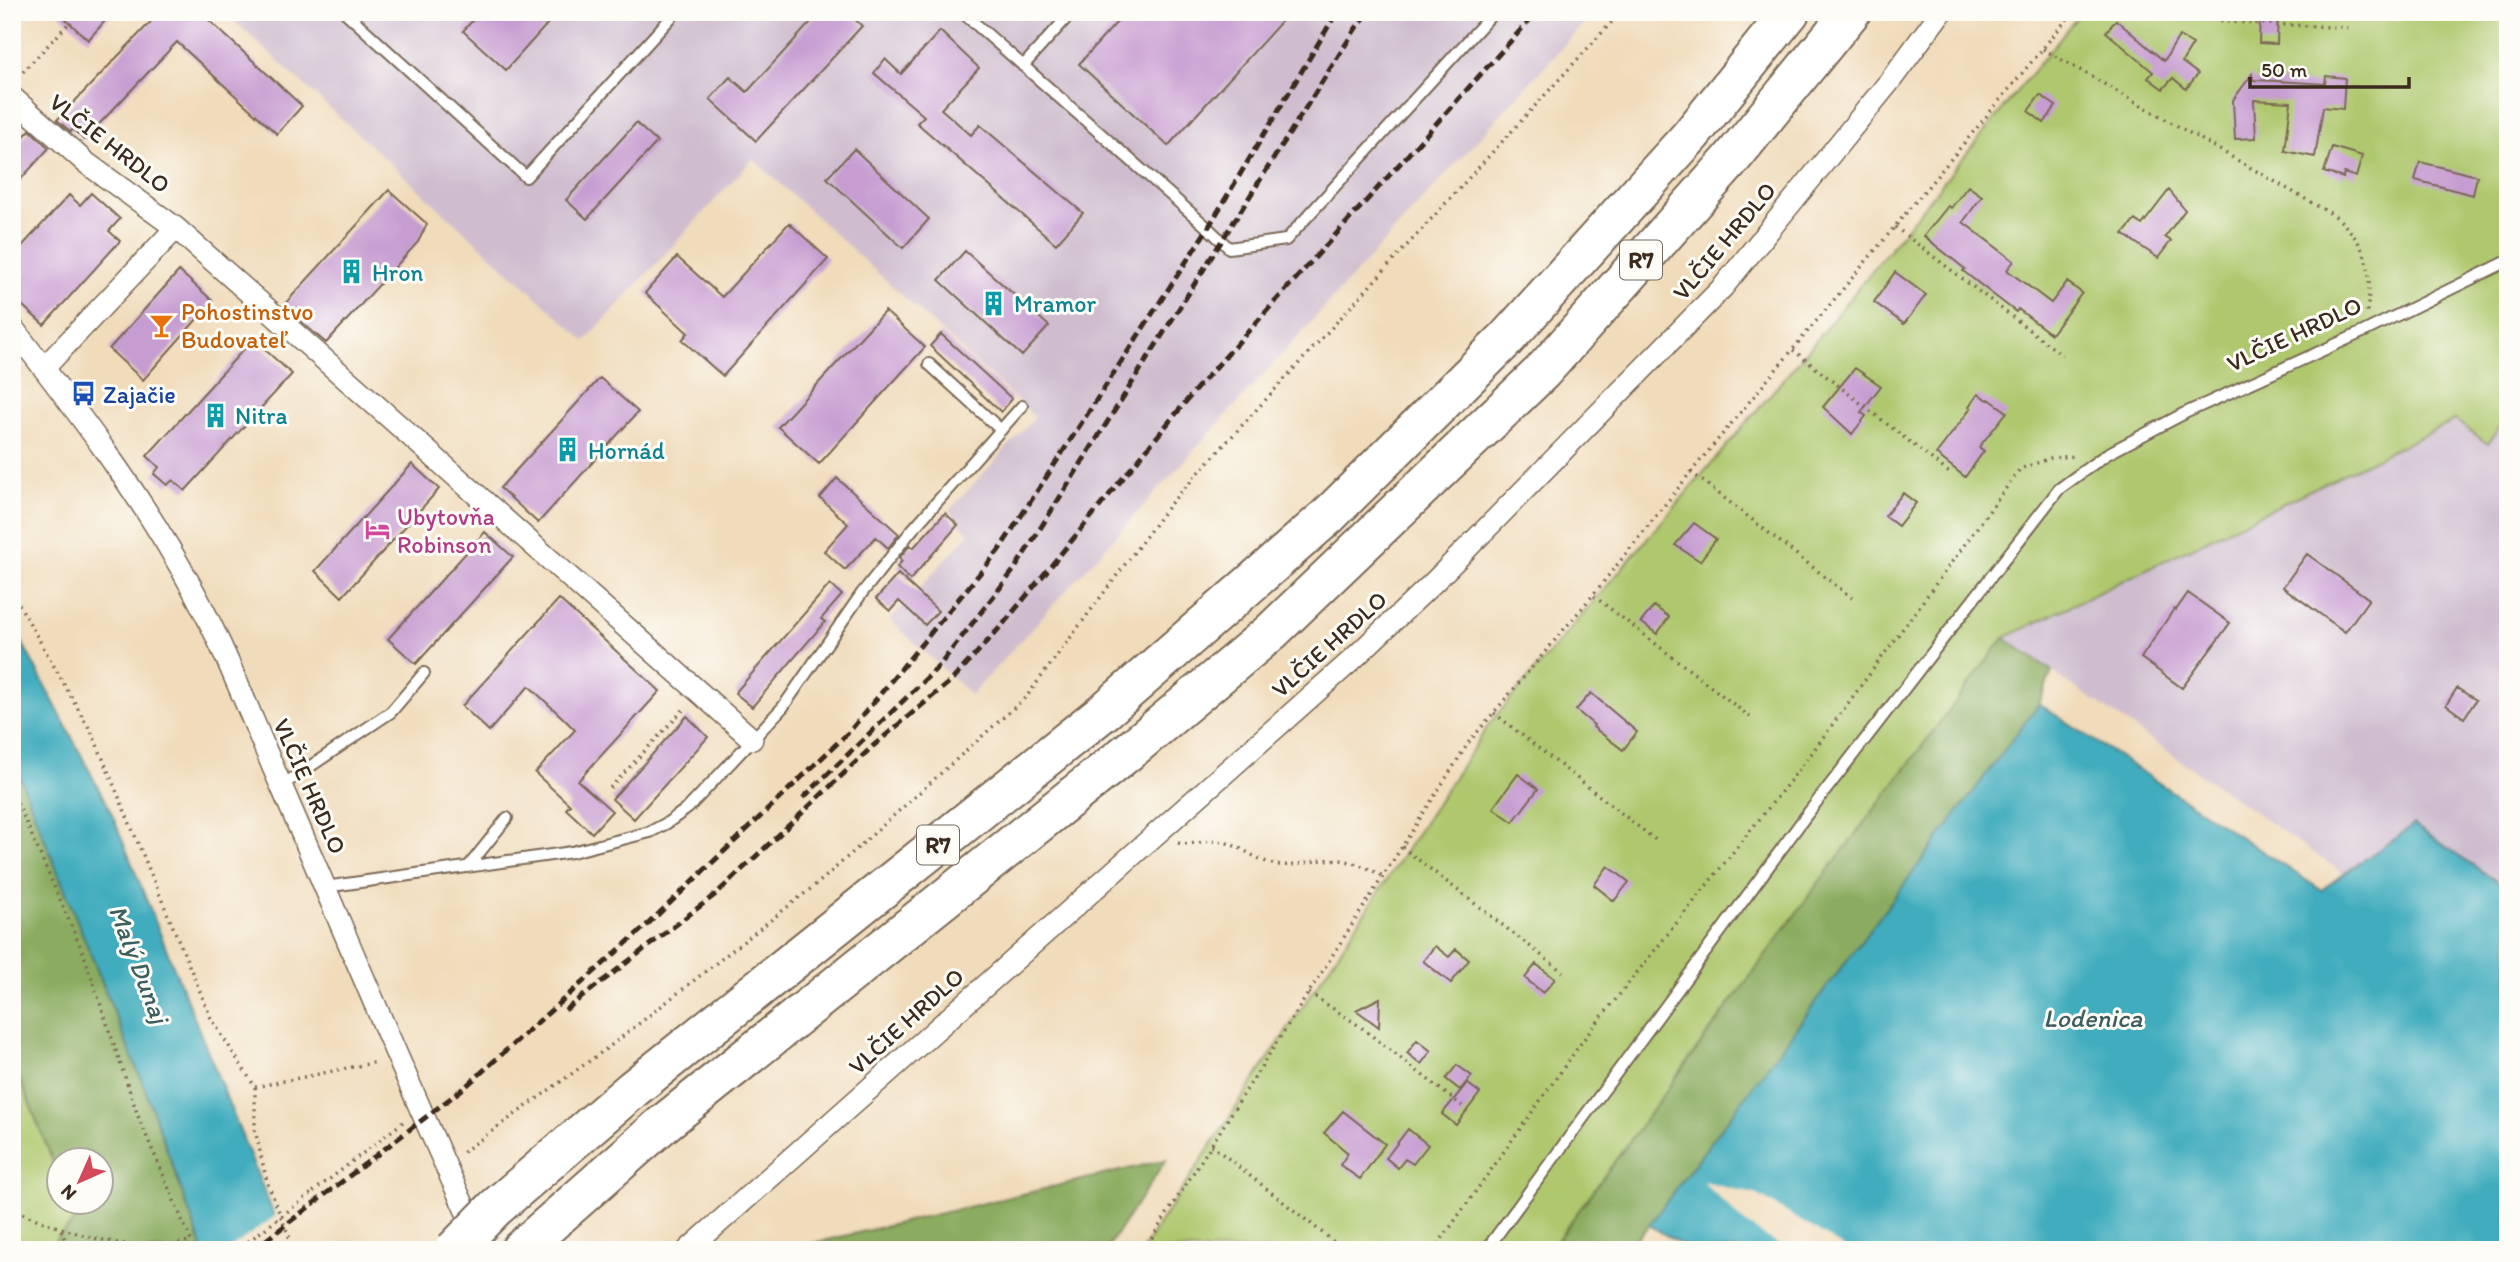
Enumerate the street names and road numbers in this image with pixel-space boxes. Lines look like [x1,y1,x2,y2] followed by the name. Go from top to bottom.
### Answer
[44,87,176,199] street label: VLČIE HRDLO
[1666,176,1782,306] street label: VLČIE HRDLO
[1620,241,1662,280] road number: R7
[2222,290,2366,378] street label: VLČIE HRDLO
[1265,585,1393,703] street label: VLČIE HRDLO
[267,714,353,858] street label: VLČIE HRDLO
[917,825,959,864] road number: R7
[842,962,970,1080] street label: VLČIE HRDLO

